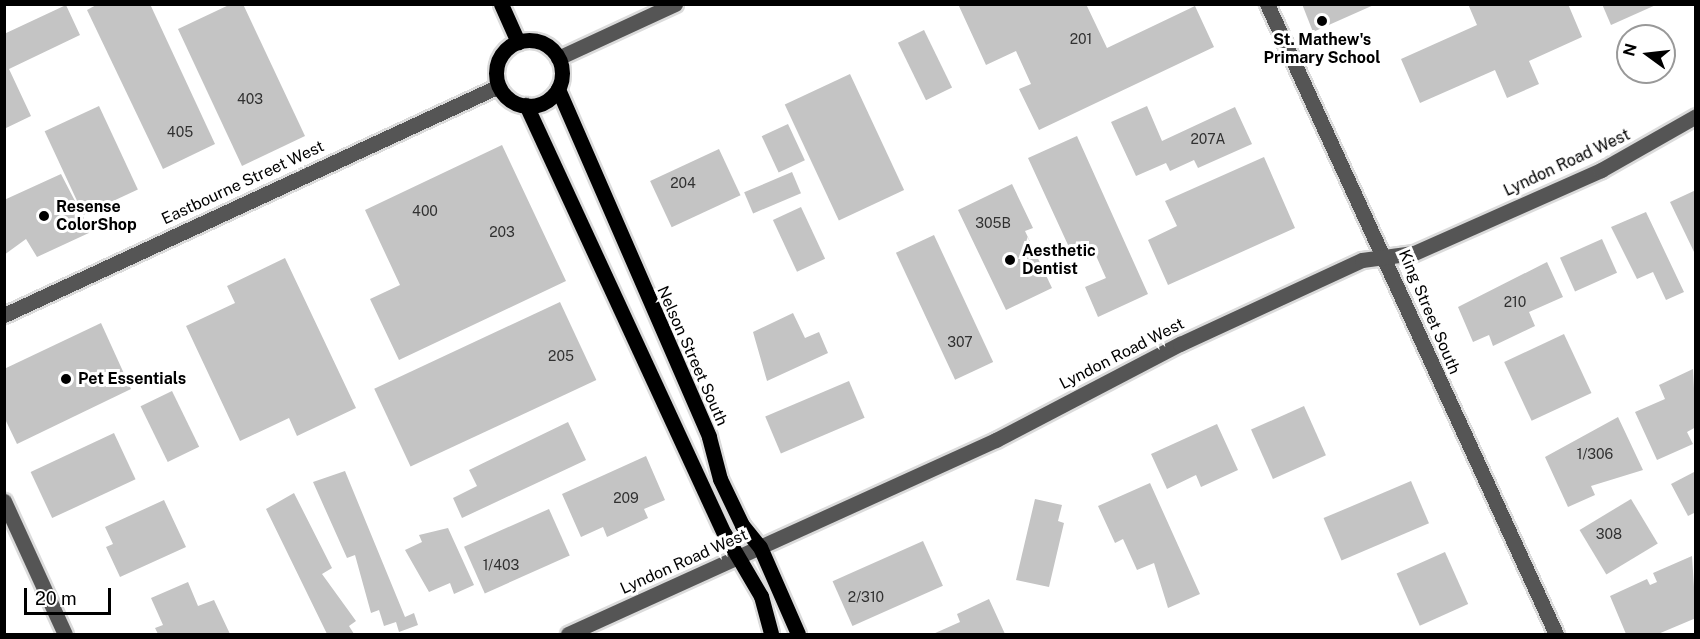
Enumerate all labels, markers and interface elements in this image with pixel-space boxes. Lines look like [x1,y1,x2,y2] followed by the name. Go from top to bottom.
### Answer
[1315,14,1329,28] marker: St. Mathew's Primary School
[1616,24,1676,84] north arrow
[1264,30,1380,68] place label: St. Mathew's Primary School
[1070,31,1092,47] house number: 201
[1619,41,1641,58] text: N
[237,91,263,107] house number: 403
[167,124,193,140] house number: 405
[1501,125,1633,201] street label: Lyndon Road West
[1190,131,1226,147] house number: 207A
[159,137,327,229] street label: Eastbourne Street West
[670,175,696,191] house number: 204
[56,197,137,235] place label: Resense ColorShop
[412,203,438,219] house number: 400
[37,209,51,223] marker: Resense ColorShop
[975,215,1011,231] house number: 305B
[489,224,515,240] house number: 203
[1022,241,1096,279] place label: Aesthetic Dentist
[1394,247,1464,377] street label: King Street South
[1003,253,1017,267] marker: Aesthetic Dentist
[653,283,731,429] street label: Nelson Street South
[1504,294,1526,310] house number: 210
[1056,314,1188,394] street label: Lyndon Road West
[947,334,973,350] house number: 307
[548,348,574,364] house number: 205
[78,369,186,389] place label: Pet Essentials
[59,372,73,386] marker: Pet Essentials
[1577,446,1613,462] house number: 1/306
[613,490,639,506] house number: 209
[617,525,751,599] street label: Lyndon Road West
[1596,526,1622,542] house number: 308
[483,557,519,573] house number: 1/403
[27,576,114,614] scale bar
[35,588,77,609] text: 20 m
[848,589,884,605] house number: 2/310

